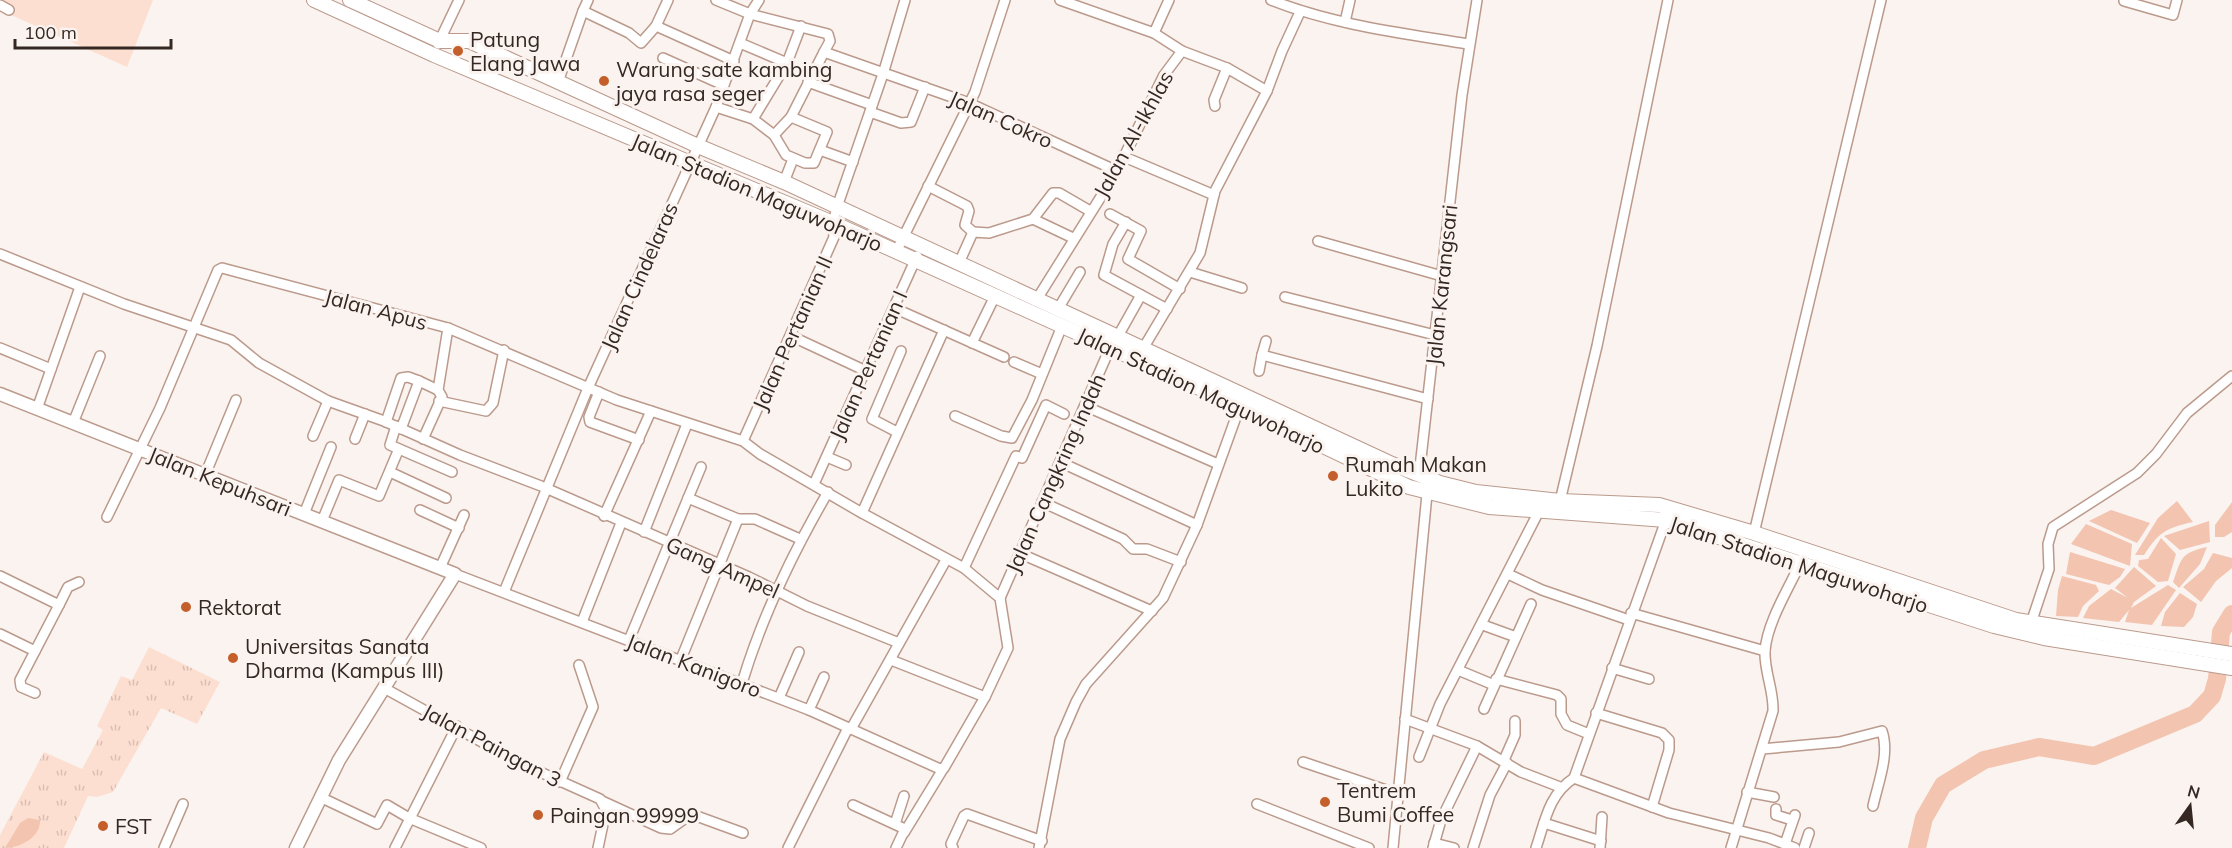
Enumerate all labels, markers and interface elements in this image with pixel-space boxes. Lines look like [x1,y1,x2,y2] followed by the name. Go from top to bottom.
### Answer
[15,12,171,50] scale bar
[24,21,77,44] text: 100 m
[470,26,580,76] place label: Patung Elang Jawa
[451,44,465,58] marker: Patung Elang Jawa
[614,56,832,106] place label: Warung sate kambing jaya rasa seger
[1087,66,1179,202] street label: Jalan Al-Ikhlas
[597,74,611,88] marker: Warung sate kambing jaya rasa seger
[945,85,1057,153] street label: Jalan Cokro
[628,127,886,257] street label: Jalan Stadion Maguwoharjo
[595,198,683,354] street label: Jalan Cindelaras
[1420,203,1462,367] street label: Jalan Karangsari
[746,252,838,414] street label: Jalan Pertanian II
[322,283,430,335] street label: Jalan Apus
[823,286,913,444] street label: Jalan Pertanian I
[1073,321,1329,459] street label: Jalan Stadion Maguwoharjo
[999,369,1111,577] street label: Jalan Cangkring Indah
[145,440,295,522] street label: Jalan Kepuhsari
[1345,451,1487,501] place label: Rumah Makan Lukito
[1326,469,1340,483] marker: Rumah Makan Lukito
[1666,510,1932,618] street label: Jalan Stadion Maguwoharjo
[662,530,784,604] street label: Gang Ampel
[198,594,281,620] place label: Rektorat
[179,600,193,614] marker: Rektorat
[623,627,765,703] street label: Jalan Kanigoro
[245,633,444,683] place label: Universitas Sanata Dharma (Kampus III)
[226,651,240,665] marker: Universitas Sanata Dharma (Kampus III)
[418,697,566,793] street label: Jalan Paingan 3
[2160,776,2220,836] north arrow
[1337,777,1454,827] place label: Tentrem Bumi Coffee
[2185,780,2202,803] text: N
[1318,795,1332,809] marker: Tentrem Bumi Coffee
[550,802,699,828] place label: Paingan 99999
[531,808,545,822] marker: Paingan 99999
[115,813,152,839] place label: FST
[96,819,110,833] marker: FST

